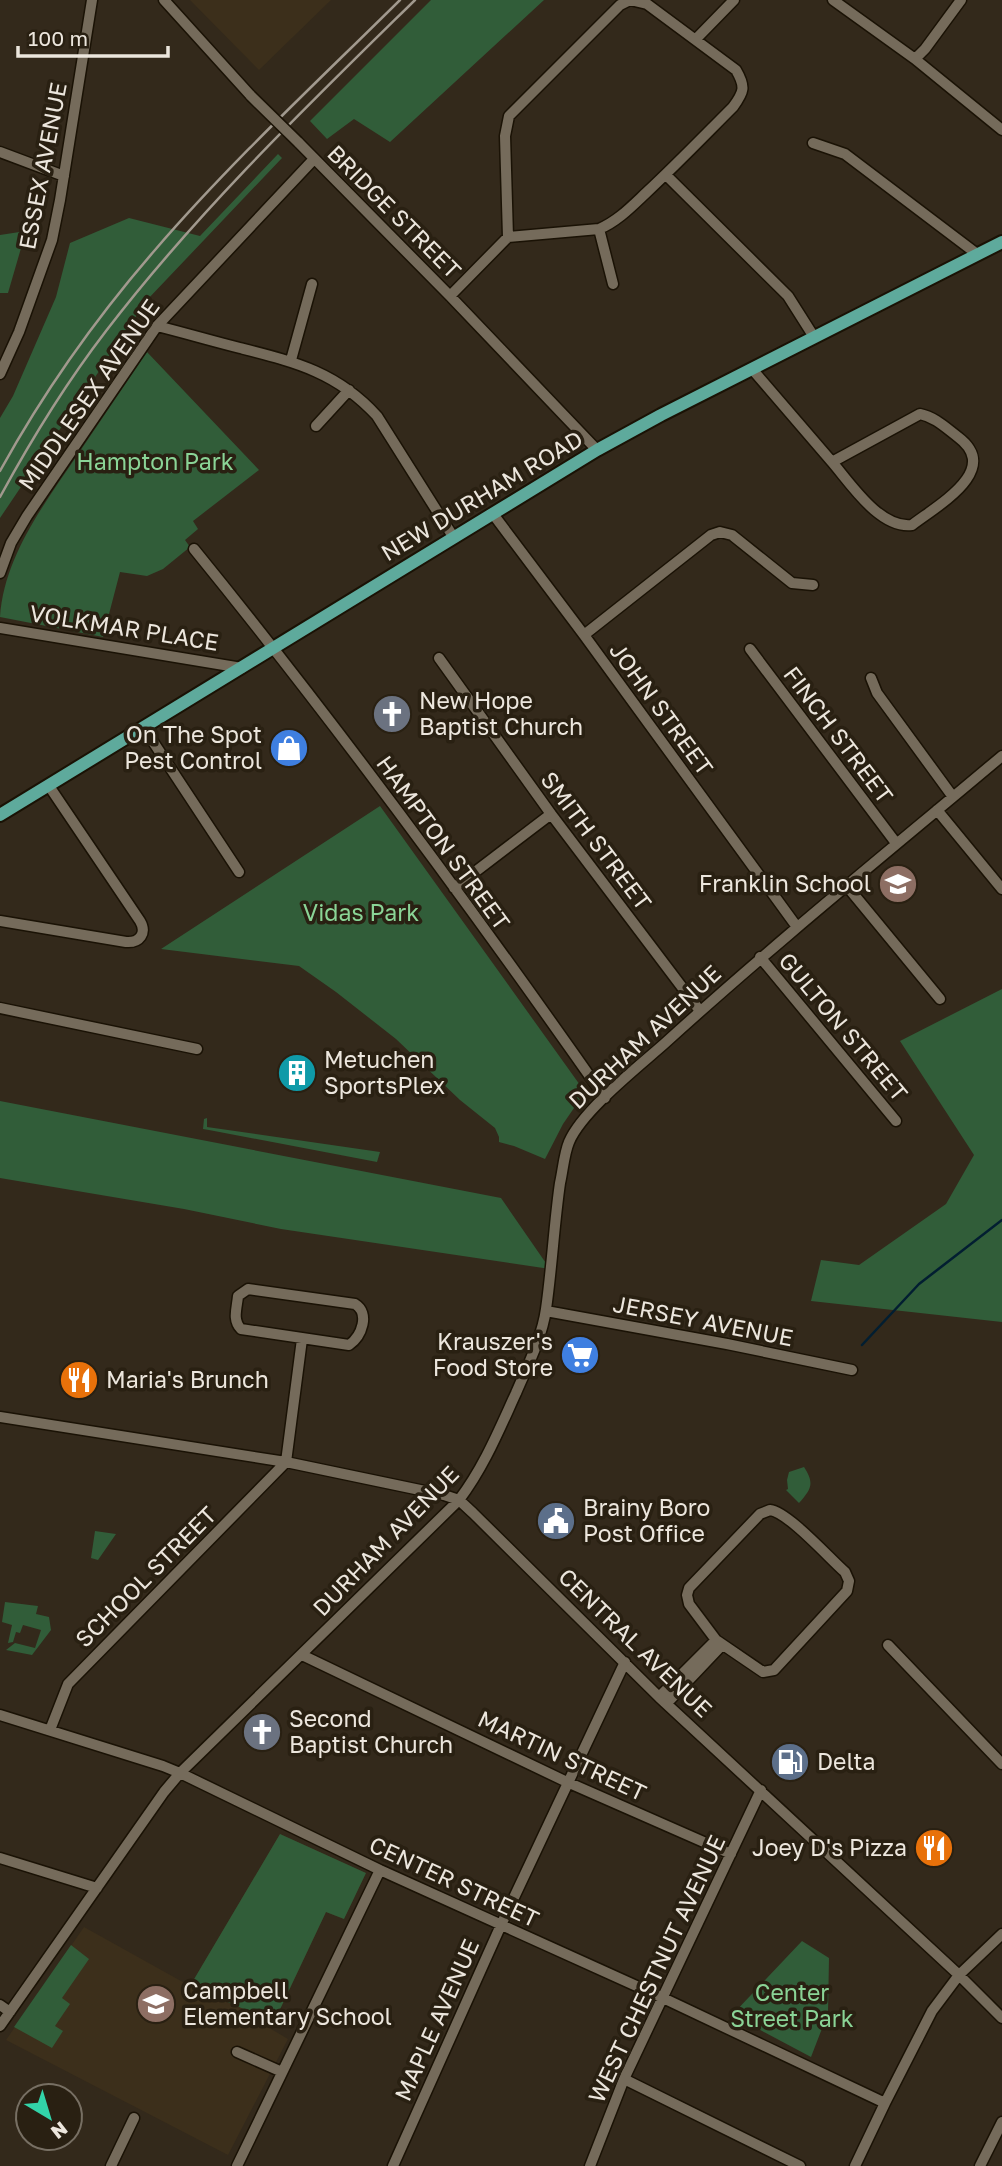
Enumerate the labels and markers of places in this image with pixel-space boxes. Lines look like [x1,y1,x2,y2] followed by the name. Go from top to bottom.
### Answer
[419,686,583,740] place label: New Hope Baptist Church
[371,693,413,735] church icon: New Hope Baptist Church
[124,720,262,774] place label: On The Spot Pest Control
[268,727,310,769] shop icon: On The Spot Pest Control
[877,863,919,905] school or university icon: Franklin School
[699,869,871,897] place label: Franklin School
[324,1045,446,1099] place label: Metuchen SportsPlex
[276,1052,318,1094] building icon: Metuchen SportsPlex
[433,1327,553,1381] place label: Krauszer's Food Store
[559,1334,601,1376] supermarket icon: Krauszer's Food Store
[58,1359,100,1401] restaurant icon: Maria's Brunch
[106,1365,269,1393] place label: Maria's Brunch
[583,1493,710,1547] place label: Brainy Boro Post Office
[535,1500,577,1542] public building icon: Brainy Boro Post Office
[289,1704,453,1758] place label: Second Baptist Church
[241,1711,283,1753] church icon: Second Baptist Church
[769,1741,811,1783] fuel station icon: Delta
[817,1747,876,1775] place label: Delta
[913,1827,955,1869] restaurant icon: Joey D's Pizza
[752,1833,907,1861] place label: Joey D's Pizza
[183,1976,392,2030] place label: Campbell Elementary School
[135,1983,177,2025] school or university icon: Campbell Elementary School

